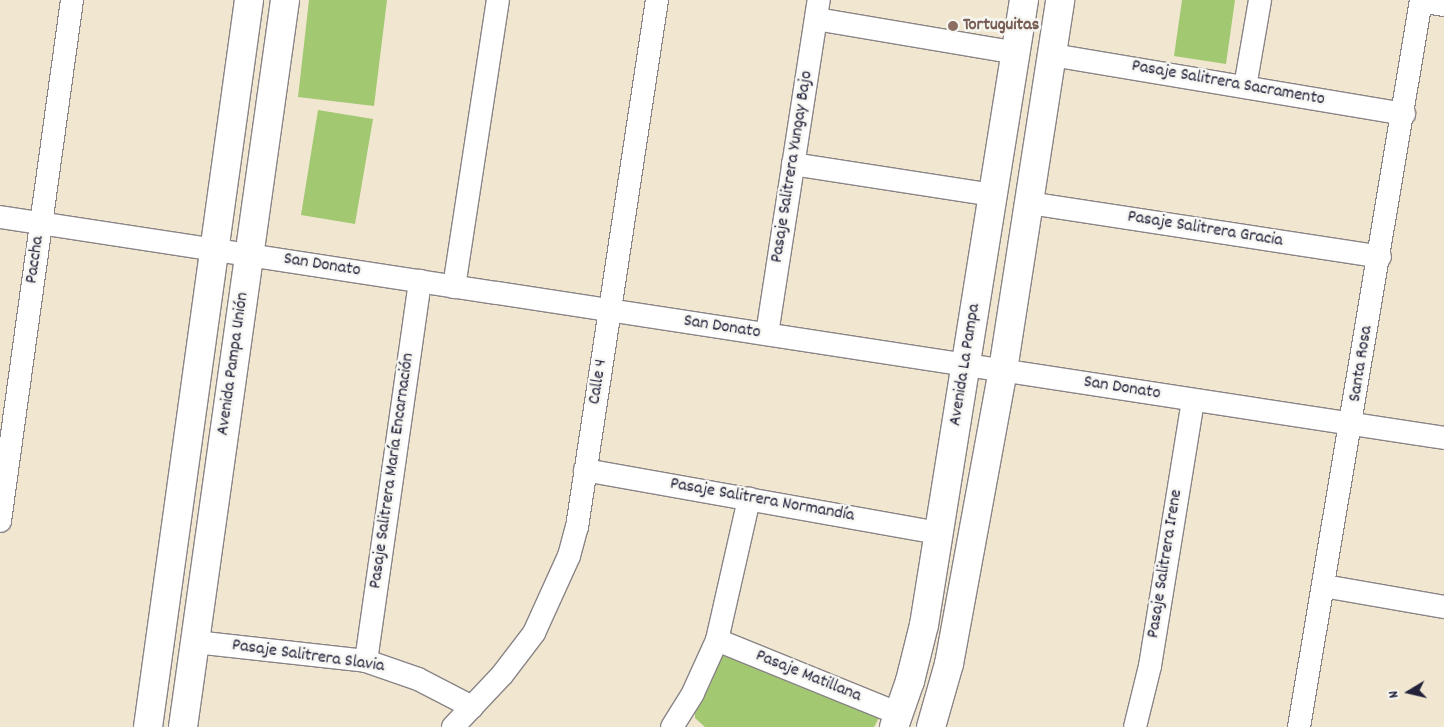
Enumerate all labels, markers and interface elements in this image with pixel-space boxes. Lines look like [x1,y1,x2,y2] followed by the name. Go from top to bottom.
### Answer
[963,15,1039,37] place label: Tortuguitas
[947,20,959,32] marker: Tortuguitas
[1130,56,1326,112] street label: Pasaje Salitrera Sacramento
[767,70,819,264] street label: Pasaje Salitrera Yungay Bajo
[1126,207,1284,253] street label: Pasaje Salitrera Gracia
[22,235,50,285] street label: Paccha
[282,249,362,283] street label: San Donato
[213,291,255,437] street label: Avenida Pampa Unión
[946,302,986,428] street label: Avenida La Pampa
[682,311,762,345] street label: San Donato
[1345,324,1379,404] street label: Santa Rosa
[366,352,420,590] street label: Pasaje Salitrera María Encarnación
[585,358,613,406] street label: Calle 4
[1082,372,1162,406] street label: San Donato
[668,474,856,528] street label: Pasaje Salitrera Normandía
[1144,488,1188,640] street label: Pasaje Salitrera Irene
[230,636,386,678] street label: Pasaje Salitrera Slavia
[752,646,864,708] street label: Pasaje Matillana
[1384,667,1434,717] north arrow
[1384,689,1405,699] text: N

